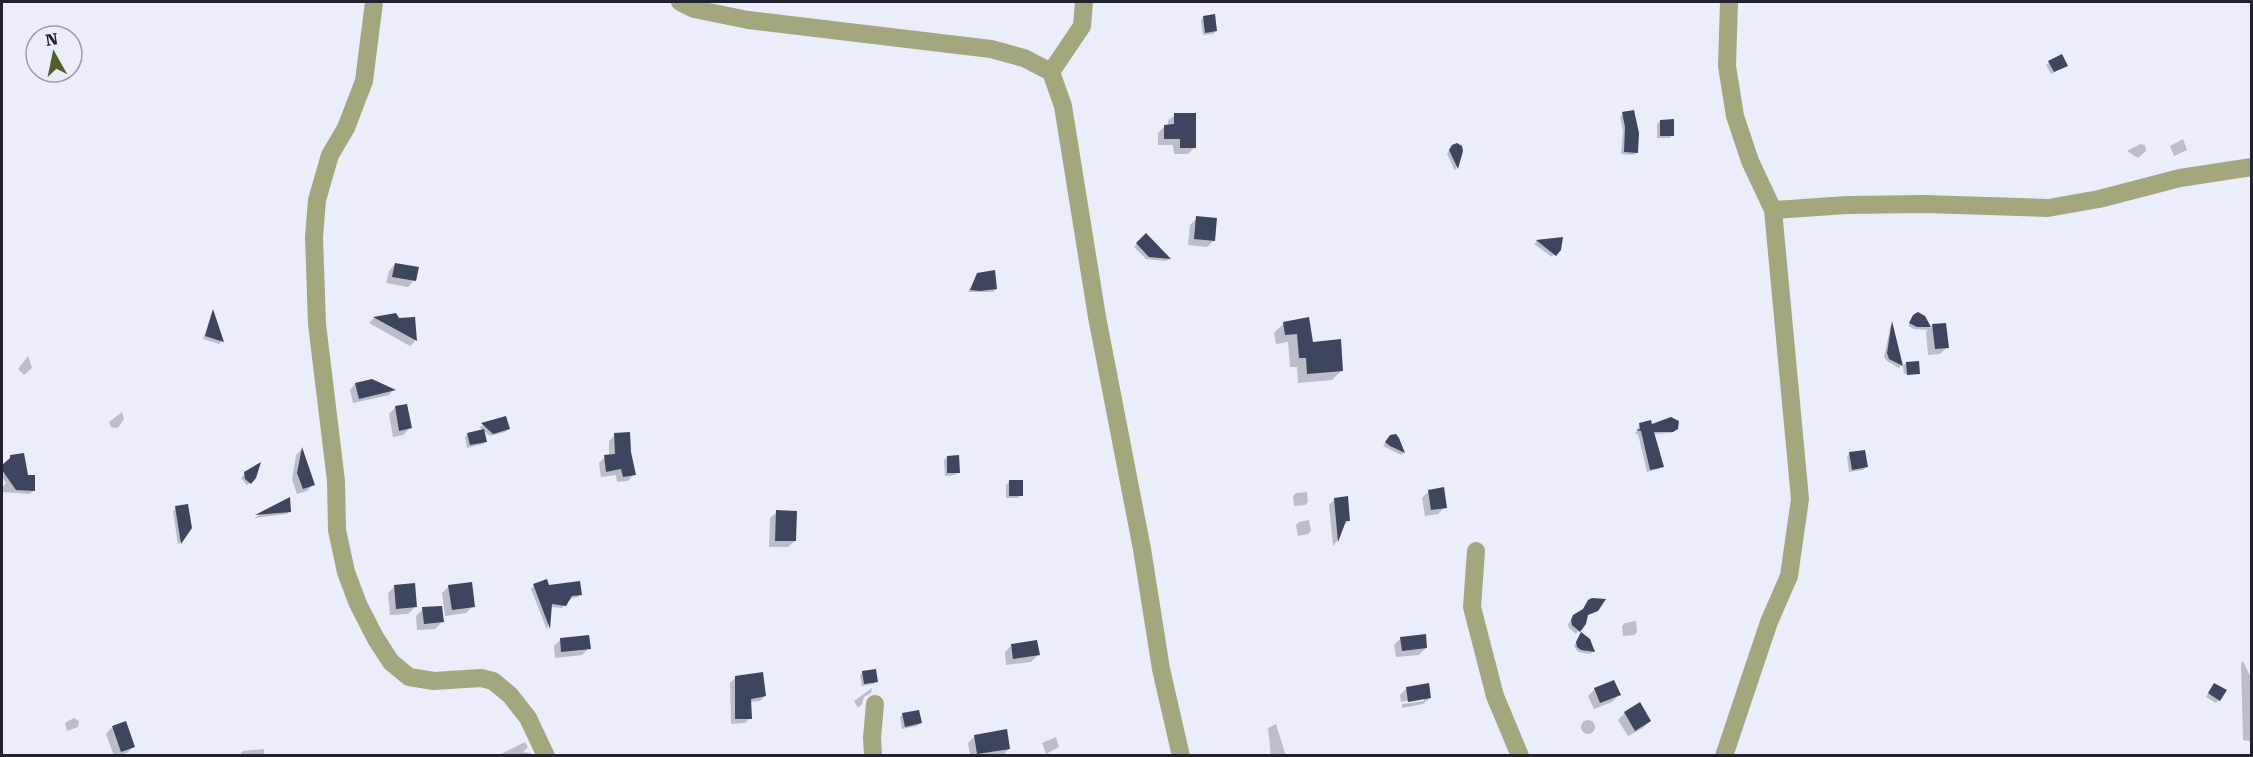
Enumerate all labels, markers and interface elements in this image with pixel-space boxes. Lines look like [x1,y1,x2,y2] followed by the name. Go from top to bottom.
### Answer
[24,24,84,84] north arrow
[44,29,59,50] text: N

